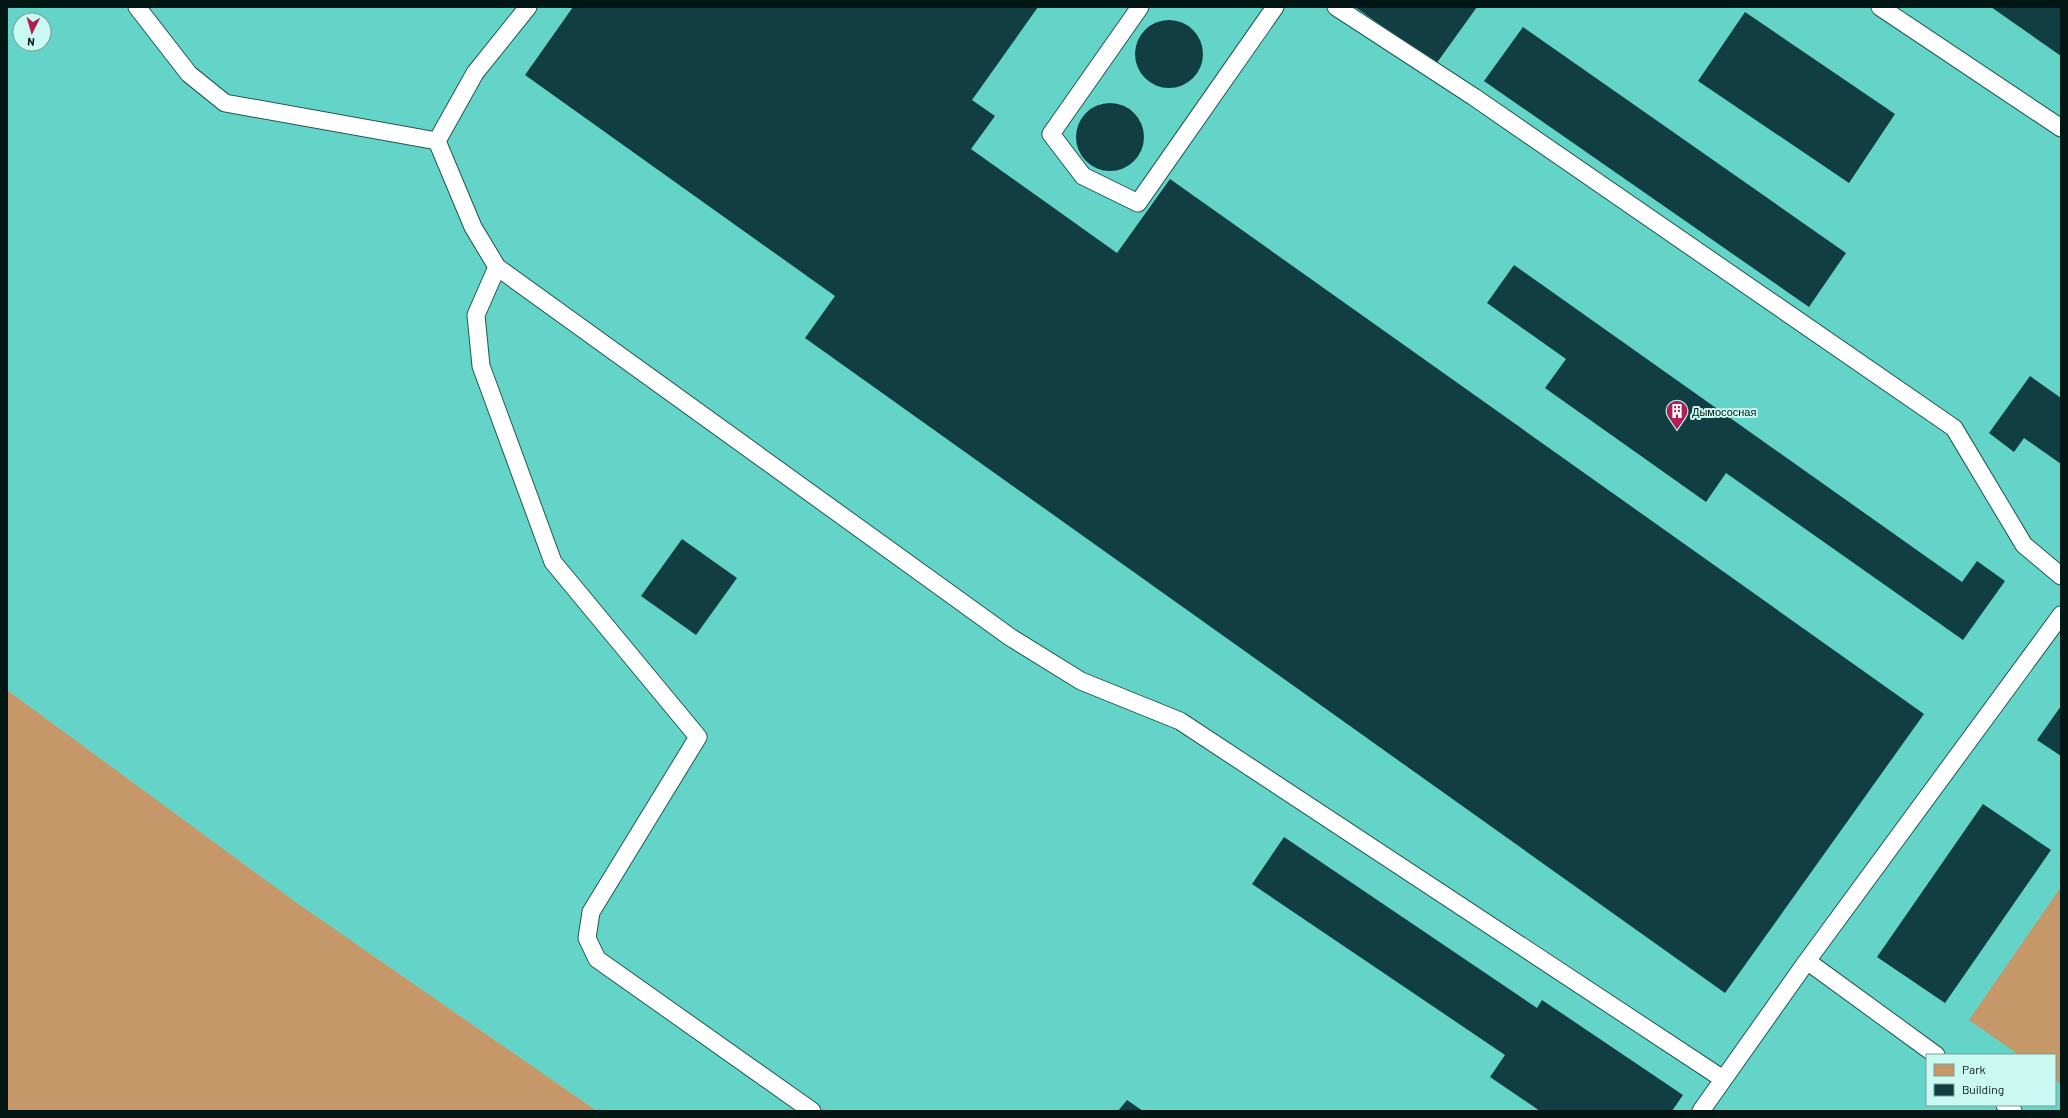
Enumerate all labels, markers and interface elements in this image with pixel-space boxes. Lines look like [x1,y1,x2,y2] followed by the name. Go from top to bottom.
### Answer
[12,12,52,52] north arrow
[27,36,35,49] text: N
[1664,398,1690,431] building icon: Дымососная
[1692,405,1756,418] place label: Дымососная
[1926,1054,2056,1106] legend
[1962,1062,1986,1076] text: Park
[1962,1082,2004,1096] text: Building

